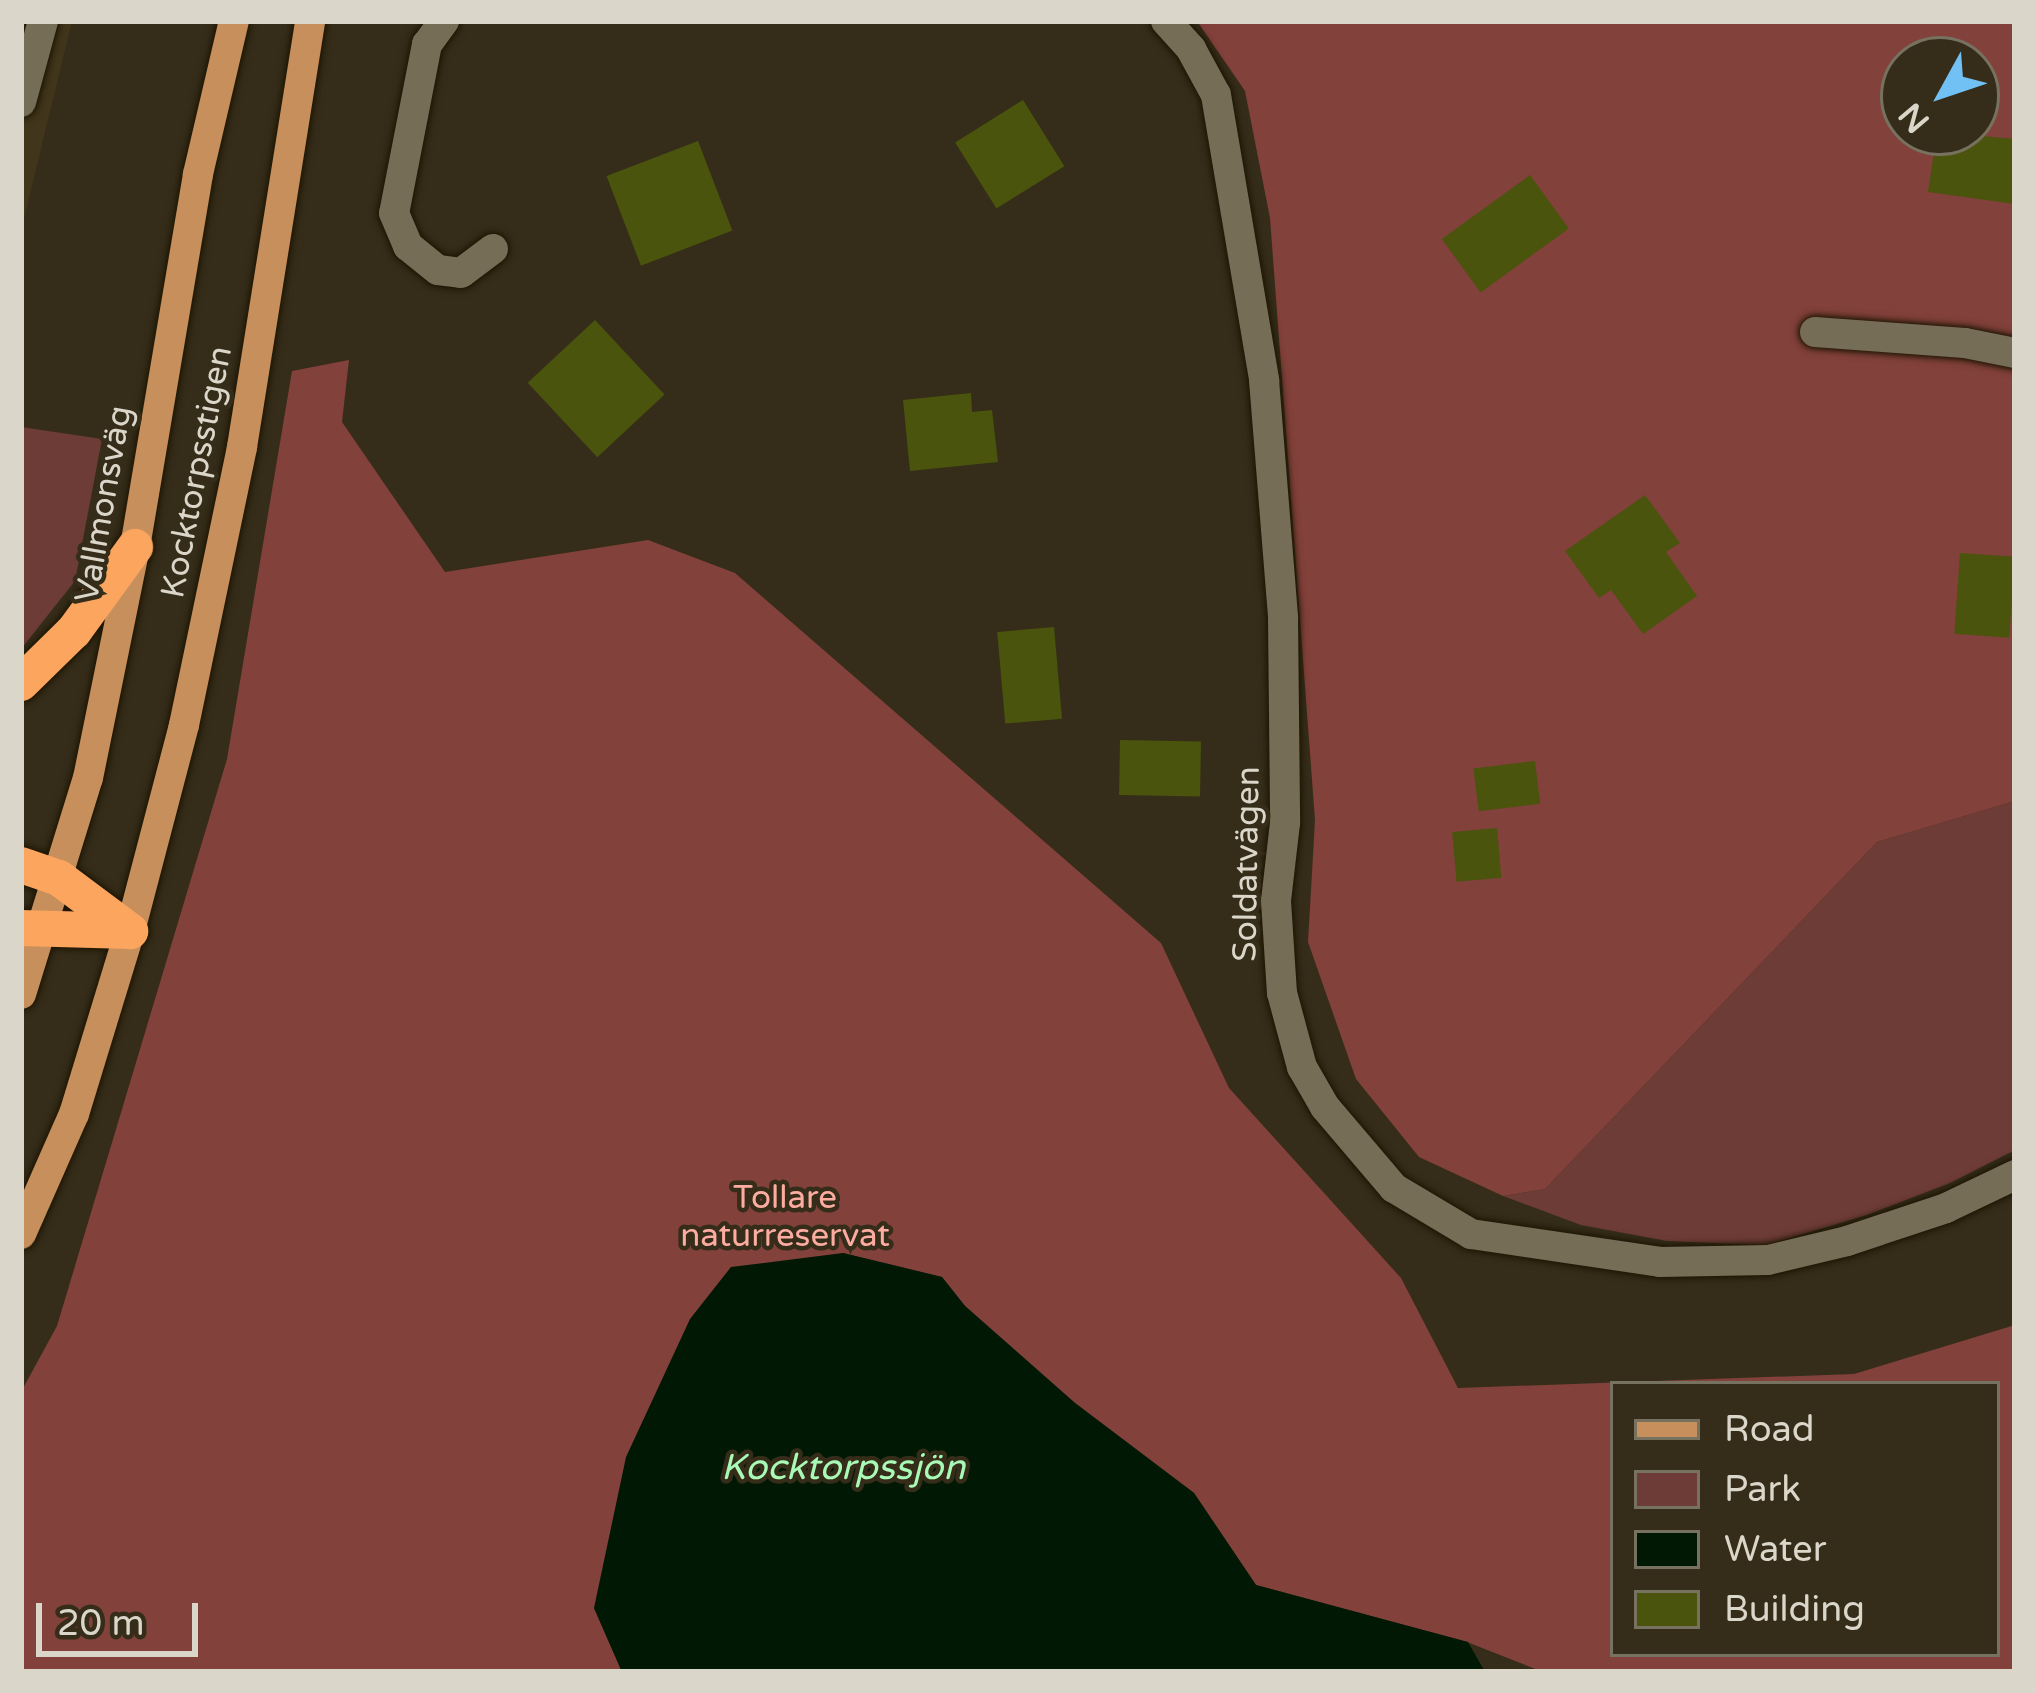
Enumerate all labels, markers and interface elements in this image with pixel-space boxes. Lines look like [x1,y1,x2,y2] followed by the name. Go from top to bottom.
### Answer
[1880,36,2000,156] north arrow
[1891,95,1938,140] text: N
[153,343,241,601] street label: Kocktorpsstigen
[67,403,141,605] street label: Vallmonsväg
[1225,766,1269,962] street label: Soldatvägen
[680,1178,890,1256] park label: Tollare naturreservat
[1610,1381,2000,1657] legend
[1724,1408,1814,1451] text: Road
[721,1446,965,1490] water label: Kocktorpssjön
[1724,1468,1801,1511] text: Park
[1724,1528,1826,1571] text: Water
[42,1579,204,1653] scale bar
[1724,1588,1865,1631] text: Building
[57,1602,145,1645] text: 20 m

